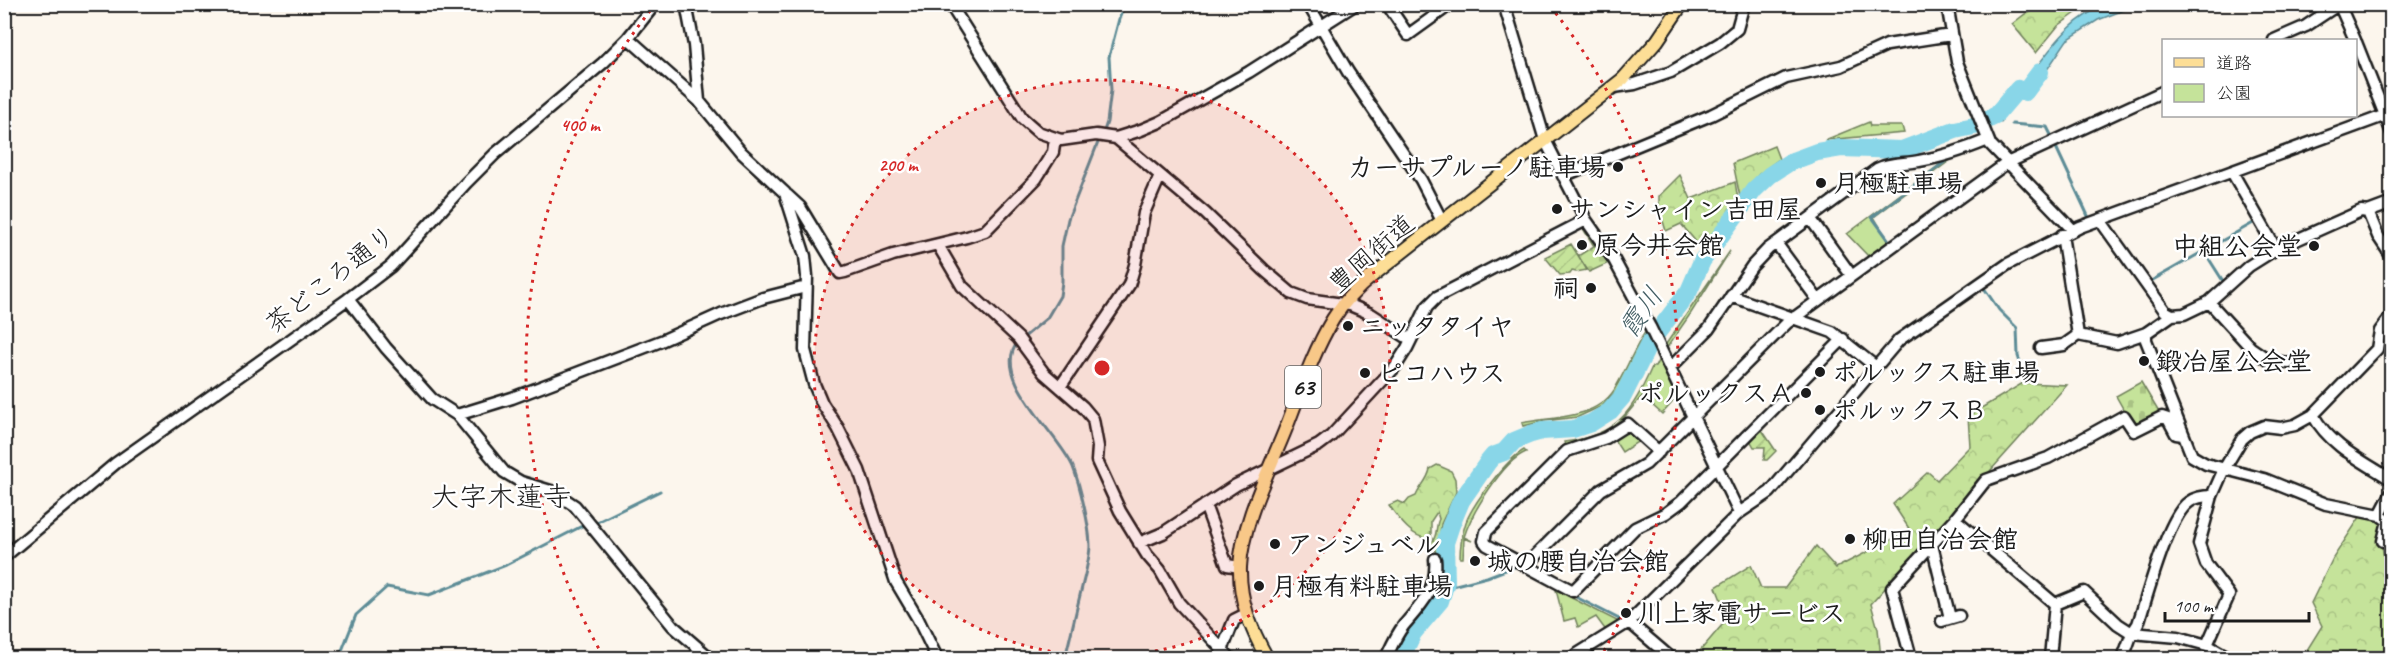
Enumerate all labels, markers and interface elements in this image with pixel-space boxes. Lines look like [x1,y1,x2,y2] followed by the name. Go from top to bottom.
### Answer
[2162,39,2357,117] legend
[2216,52,2252,74] text: 道路
[2216,82,2252,104] text: 公園
[561,114,601,136] text: 400 m
[1348,151,1606,184] place label: カーサプルーノ駐車場
[879,154,919,176] text: 200 m
[1611,160,1625,174] marker: カーサプルーノ駐車場
[1833,167,1963,200] place label: 月極駐車場
[1814,176,1828,190] marker: 月極駐車場
[1569,193,1802,226] place label: サンシャイン吉田屋
[1550,202,1564,216] marker: サンシャイン吉田屋
[1321,207,1421,300] street label: 豊岡街道
[259,218,402,340] street label: 茶どころ通り
[1594,229,1724,262] place label: 原今井会館
[2172,230,2302,263] place label: 中組公会堂
[1575,238,1589,252] marker: 原今井会館
[2307,239,2321,253] marker: 中組公会堂
[1553,272,1579,305] place label: 祠
[1612,280,1670,344] water label: 霞川
[1584,281,1598,295] marker: 祠
[1360,310,1514,343] place label: ニッタタイヤ
[1341,319,1355,333] marker: ニッタタイヤ
[2156,345,2312,378] place label: 鍛冶屋公会堂
[2137,354,2151,368] marker: 鍛冶屋公会堂
[1832,356,2040,389] place label: ポルックス駐車場
[1377,357,1505,390] place label: ピコハウス
[1092,358,1112,378] centre of rings
[1813,365,1827,379] marker: ポルックス駐車場
[1285,366,1321,408] road number: 63
[1358,366,1372,380] marker: ピコハウス
[1638,377,1794,410] place label: ポルックスＡ
[1799,386,1813,400] marker: ポルックスＡ
[1832,394,1988,427] place label: ポルックスＢ
[1813,403,1827,417] marker: ポルックスＢ
[431,479,571,514] district label: 大字木蓮寺
[1862,523,2018,556] place label: 柳田自治会館
[1287,528,1441,561] place label: アンジュベル
[1843,532,1857,546] marker: 柳田自治会館
[1268,537,1282,551] marker: アンジュベル
[1487,545,1669,578] place label: 城の腰自治会館
[1468,554,1482,568] marker: 城の腰自治会館
[1271,570,1453,603] place label: 月極有料駐車場
[1252,579,1266,593] marker: 月極有料駐車場
[2165,585,2309,623] scale bar
[2174,595,2215,617] text: 100 m
[1638,597,1845,630] place label: 川上家電サービス
[1619,606,1633,620] marker: 川上家電サービス

